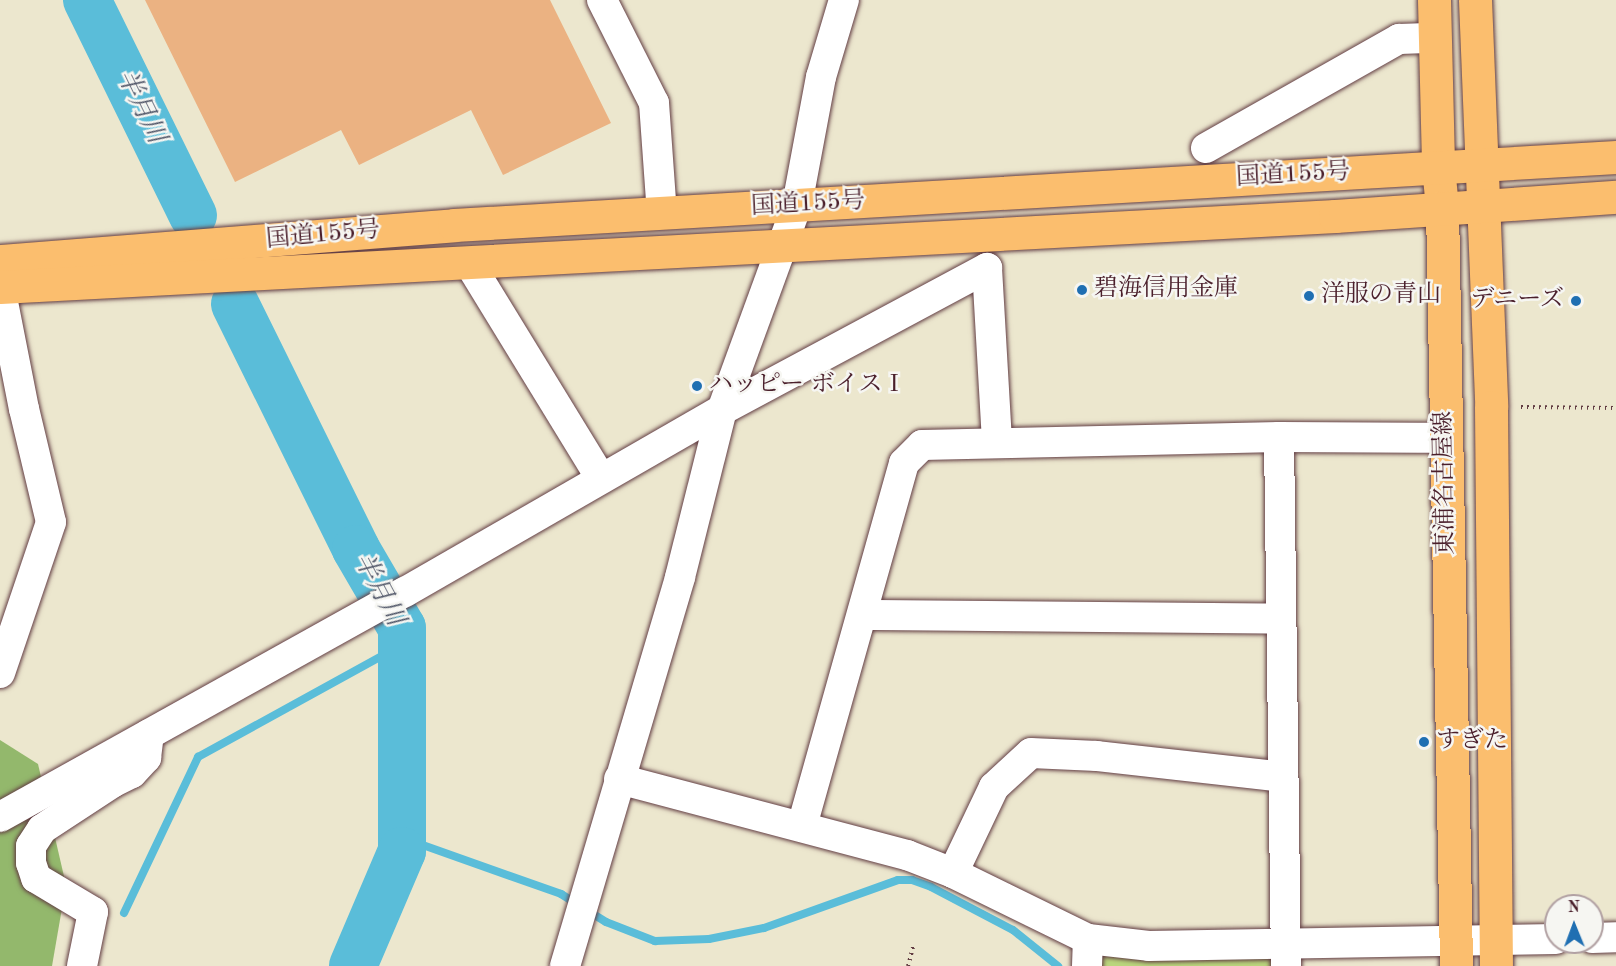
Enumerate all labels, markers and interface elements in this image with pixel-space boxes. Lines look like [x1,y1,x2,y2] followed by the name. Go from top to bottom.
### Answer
[109,65,171,149] water label: 半月川
[1235,159,1351,193] street label: 国道155号
[750,188,866,222] street label: 国道155号
[265,217,381,255] street label: 国道155号
[1094,276,1238,304] place label: 碧海信用金庫
[1321,282,1441,310] place label: 洋服の青山
[1075,283,1089,297] marker: 碧海信用金庫
[1468,287,1564,315] place label: デニーズ
[1302,289,1316,303] marker: 洋服の青山
[1569,294,1583,308] marker: デニーズ
[709,372,899,400] place label: ハッピー ボイス I
[690,379,704,393] marker: ハッピー ボイス I
[1430,411,1462,555] street label: 東浦名古屋線
[346,548,410,632] water label: 半月川
[1436,728,1508,756] place label: すぎた
[1417,735,1431,749] marker: すぎた
[1544,894,1604,954] north arrow
[1567,900,1580,916] text: N

